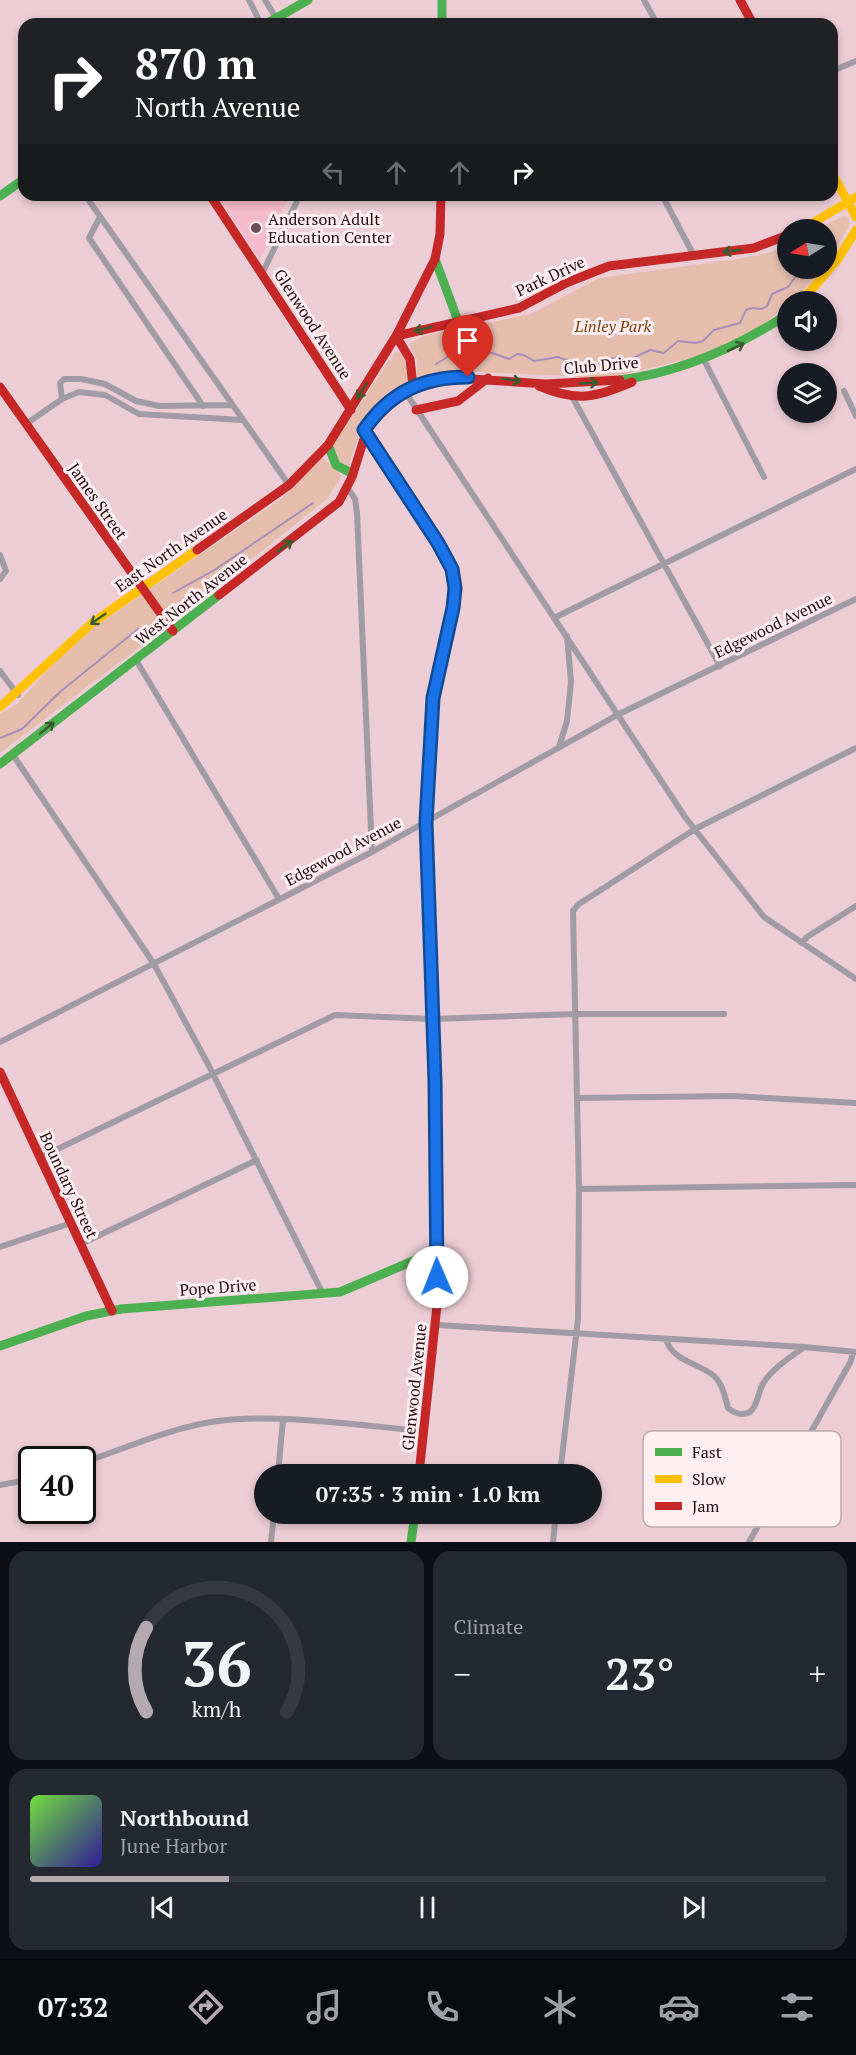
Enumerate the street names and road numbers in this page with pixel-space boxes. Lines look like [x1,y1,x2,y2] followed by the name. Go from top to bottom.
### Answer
[512,250,588,302] street label: Park Drive
[269,265,357,383] street label: Glenwood Avenue
[563,351,639,379] street label: Club Drive
[63,458,133,544] street label: James Street
[111,503,231,597] street label: East North Avenue
[130,548,252,650] street label: West North Avenue
[710,587,836,663] street label: Edgewood Avenue
[281,811,405,891] street label: Edgewood Avenue
[35,1128,103,1242] street label: Boundary Street
[179,1273,257,1301] street label: Pope Drive
[396,1323,432,1451] street label: Glenwood Avenue

